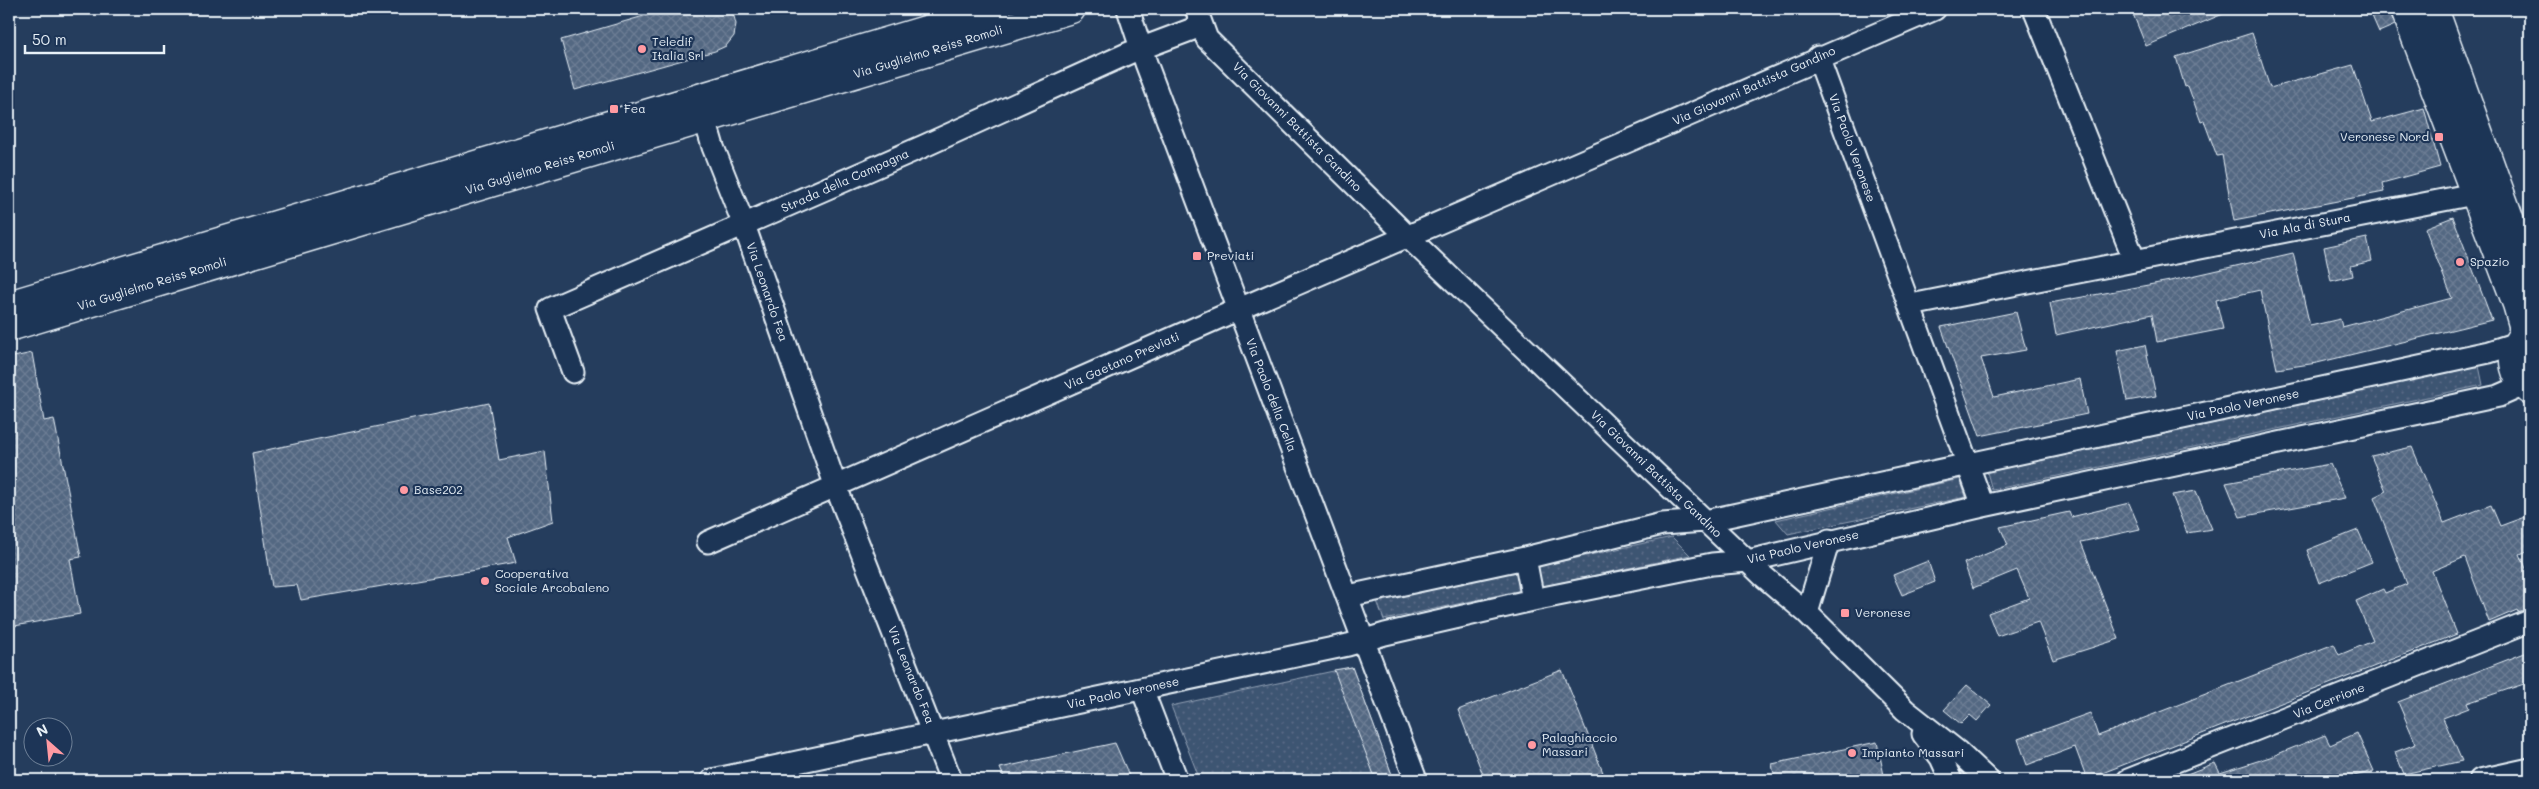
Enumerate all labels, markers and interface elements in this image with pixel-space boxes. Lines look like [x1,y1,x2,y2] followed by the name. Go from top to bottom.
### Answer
[851,21,1004,81] street label: Via Guglielmo Reiss Romoli
[25,22,164,54] scale bar
[32,29,67,49] text: 50 m
[652,33,704,63] place label: Teledif Italia Srl
[1670,42,1838,128] street label: Via Giovanni Battista Gandino
[636,43,648,55] marker: Teledif Italia Srl
[1230,58,1366,194] street label: Via Giovanni Battista Gandino
[1826,91,1880,204] street label: Via Paolo Veronese
[624,100,646,116] place label: Fea
[608,103,620,115] marker: Fea
[2340,128,2429,144] place label: Veronese Nord
[2433,131,2445,143] marker: Veronese Nord
[463,137,616,197] street label: Via Guglielmo Reiss Romoli
[778,145,911,216] street label: Strada della Campagna
[2258,208,2352,242] street label: Via Ala di Stura
[743,240,792,343] street label: Via Leonardo Fea
[1207,247,1254,263] place label: Previati
[1191,250,1203,262] marker: Previati
[75,253,228,313] street label: Via Guglielmo Reiss Romoli
[2470,253,2509,269] place label: Spazio
[2454,256,2466,268] marker: Spazio
[1062,328,1182,393] street label: Via Gaetano Previati
[1243,336,1301,454] street label: Via Paolo della Cella
[2185,384,2300,424] street label: Via Paolo Veronese
[1588,406,1726,540] street label: Via Giovanni Battista Gandino
[414,481,463,497] place label: Base202
[398,484,410,496] marker: Base202
[1745,525,1860,567] street label: Via Paolo Veronese
[495,565,609,595] place label: Cooperativa Sociale Arcobaleno
[479,575,491,587] marker: Cooperativa Sociale Arcobaleno
[1855,604,1911,620] place label: Veronese
[1839,607,1851,619] marker: Veronese
[885,623,939,726] street label: Via Leonardo Fea
[1065,672,1180,712] street label: Via Paolo Veronese
[2291,678,2367,722] street label: Via Cerrione
[22,716,72,766] north arrow
[33,719,51,741] text: N
[1542,729,1617,759] place label: Palaghiaccio Massari
[1526,739,1538,751] marker: Palaghiaccio Massari
[1862,744,1964,760] place label: Impianto Massari
[1846,747,1858,759] marker: Impianto Massari

